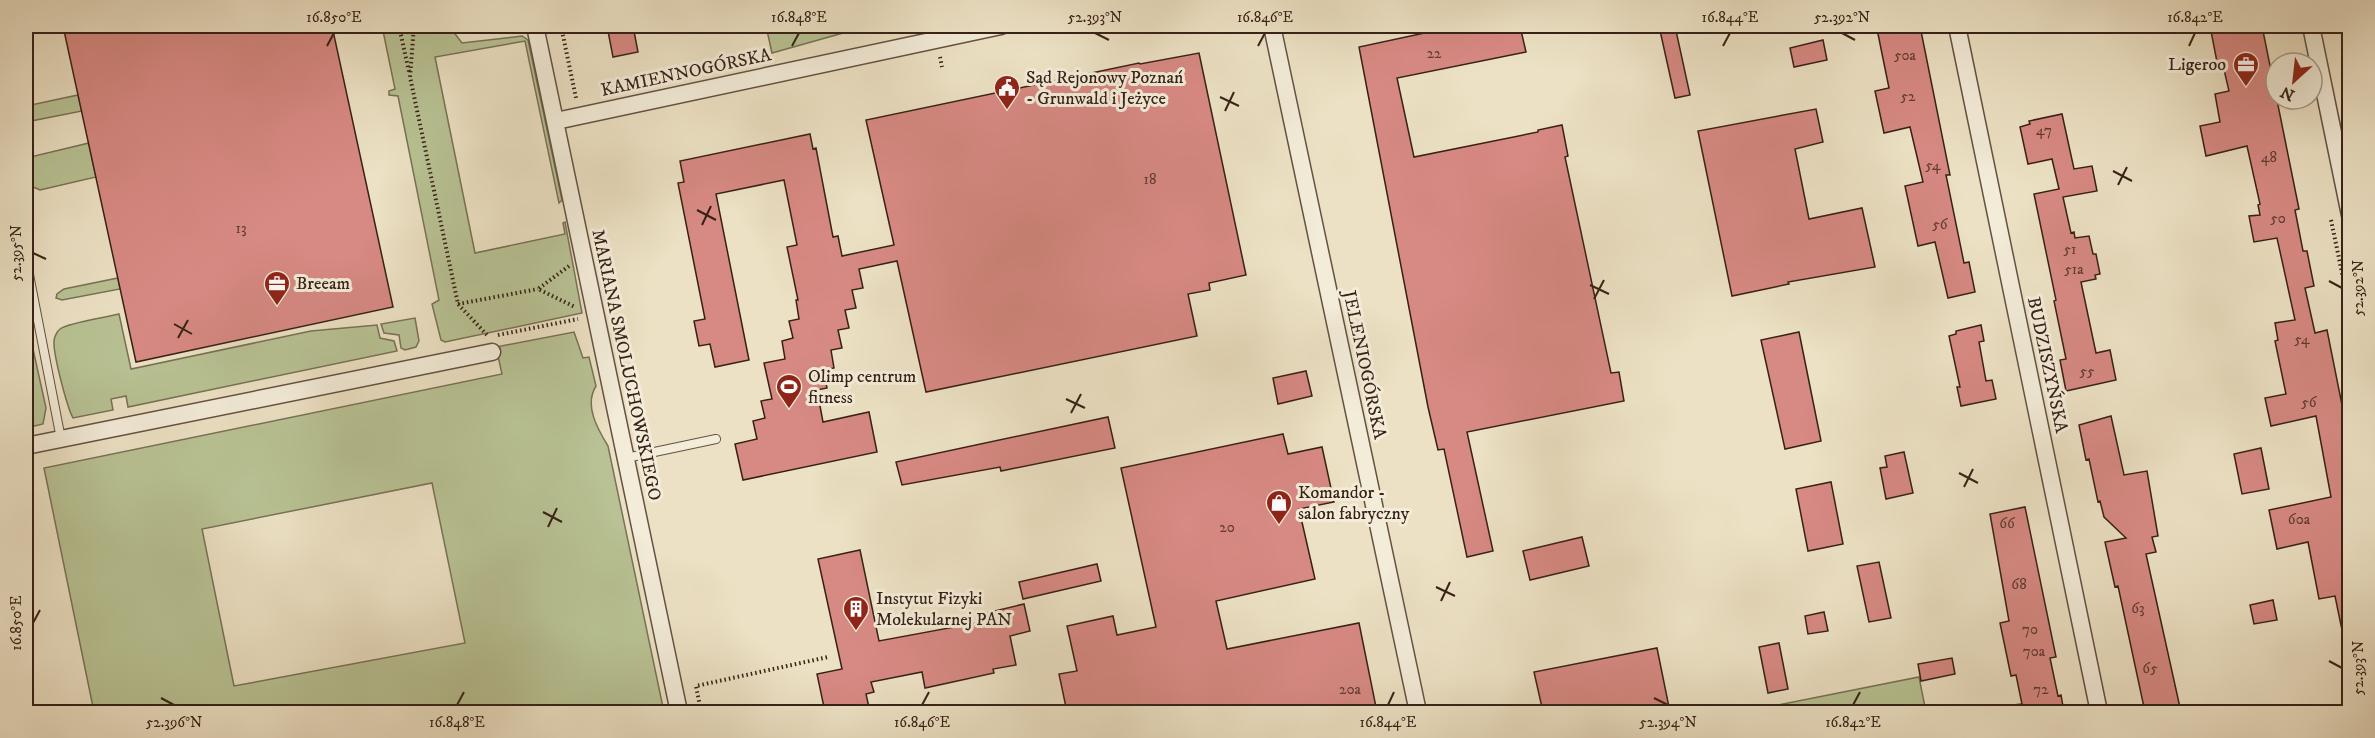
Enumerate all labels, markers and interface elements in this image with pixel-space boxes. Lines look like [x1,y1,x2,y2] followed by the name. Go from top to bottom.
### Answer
[306,8,362,27] text: 16.850°E
[771,8,827,27] text: 16.848°E
[1068,8,1122,27] text: 52.393°N
[1237,8,1293,27] text: 16.846°E
[1701,8,1759,27] text: 16.844°E
[1814,8,1870,27] text: 52.392°N
[2167,8,2223,27] text: 16.842°E
[599,44,774,102] street label: KAMIENNOGÓRSKA
[1427,44,1442,63] house number: 22
[1894,46,1917,65] house number: 50a
[2231,50,2261,88] office icon: Ligeroo
[2264,51,2324,111] north arrow
[2168,54,2226,76] place label: Ligeroo
[1026,67,1184,110] place label: Sąd Rejonowy Poznań - Grunwald i Jeżyce
[992,73,1022,111] public building icon: Sąd Rejonowy Poznań - Grunwald i Jeżyce
[2277,82,2298,105] text: N
[1901,87,1916,106] house number: 52
[2036,121,2052,140] house number: 47
[2261,148,2277,167] house number: 48
[1925,156,1941,175] house number: 54
[1143,170,1157,189] house number: 18
[2270,209,2286,228] house number: 50
[1932,215,1949,234] house number: 56
[235,219,247,238] house number: 13
[7,225,26,281] text: 52.395°N
[586,227,666,503] street label: MARIANA SMOLUCHOWSKIEGO
[2064,240,2076,259] house number: 51
[2064,260,2084,279] house number: 51a
[2349,260,2368,316] text: 52.392°N
[262,269,292,307] office icon: Breeam
[296,273,350,295] place label: Breeam
[1337,287,1391,442] street label: JELENIOGÓRSKA
[2022,295,2073,435] street label: BUDZISZYŃSKA
[2294,330,2310,349] house number: 54
[2080,362,2095,381] house number: 55
[808,366,916,409] place label: Olimp centrum fitness
[774,372,804,410] sports icon: Olimp centrum fitness
[2301,393,2318,412] house number: 56
[1298,482,1410,525] place label: Komandor - salon fabryczny
[1264,488,1294,526] shop icon: Komandor - salon fabryczny
[2288,510,2311,529] house number: 60a
[1999,514,2016,533] house number: 66
[1219,518,1235,537] house number: 20
[2011,575,2027,594] house number: 68
[876,588,1012,631] place label: Instytut Fizyki Molekularnej PAN
[841,594,871,632] building icon: Instytut Fizyki Molekularnej PAN
[7,595,26,651] text: 16.850°E
[2131,599,2145,618] house number: 63
[2022,620,2038,639] house number: 70
[2349,641,2368,695] text: 52.393°N
[2023,642,2046,661] house number: 70a
[2142,659,2158,678] house number: 65
[1339,680,1362,699] house number: 20a
[2033,680,2049,699] house number: 72
[146,713,202,732] text: 52.396°N
[429,713,485,732] text: 16.848°E
[894,713,950,732] text: 16.846°E
[1359,713,1417,732] text: 16.844°E
[1639,713,1697,732] text: 52.394°N
[1825,713,1881,732] text: 16.842°E

